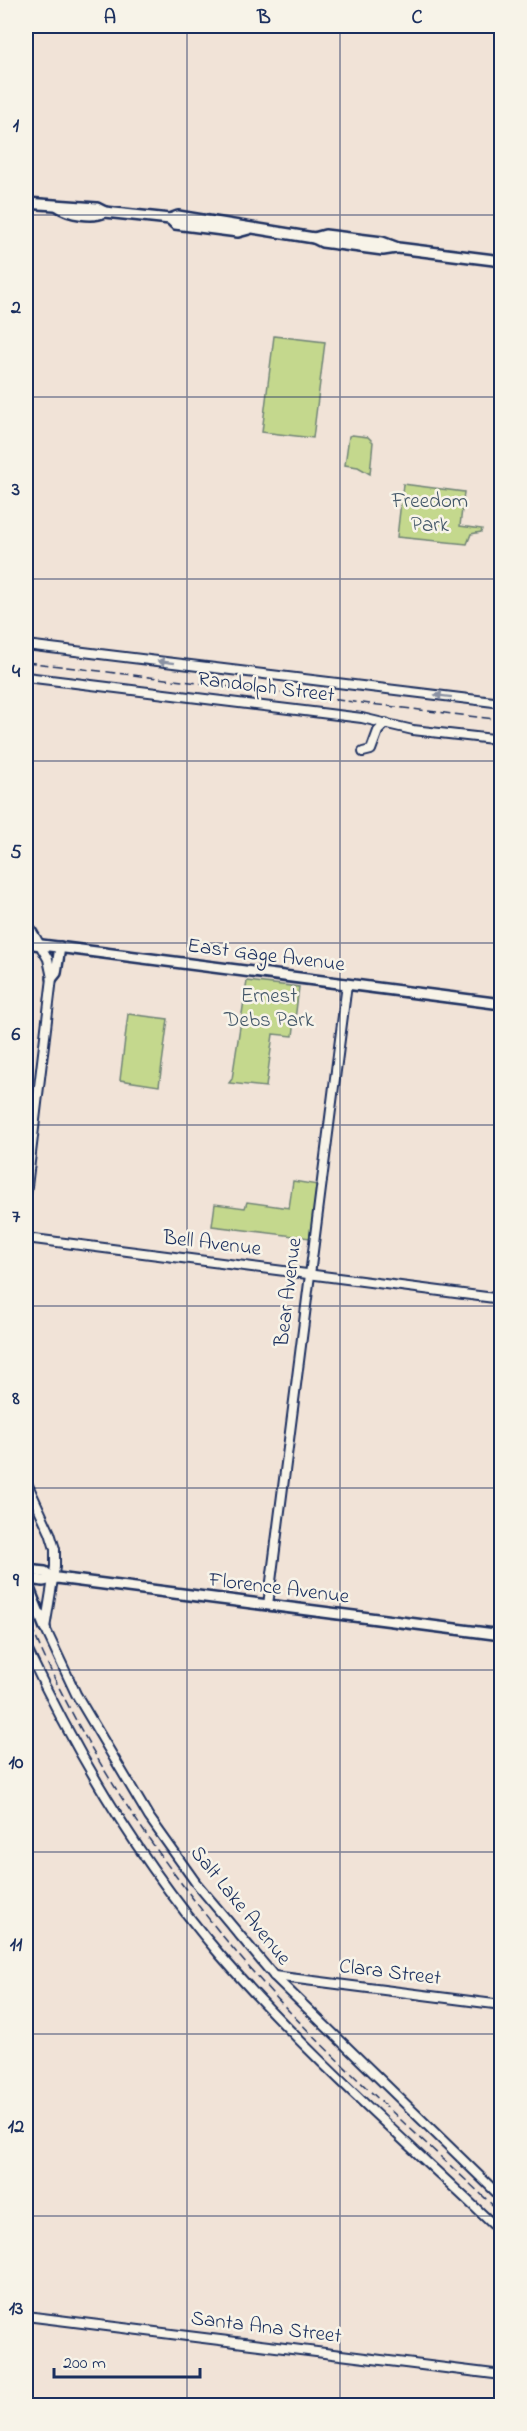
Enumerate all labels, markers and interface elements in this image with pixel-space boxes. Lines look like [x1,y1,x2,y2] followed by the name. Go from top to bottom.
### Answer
[104,4,116,33] text: A
[256,4,271,33] text: B
[412,4,423,33] text: C
[13,112,20,141] text: 1
[10,294,21,323] text: 2
[11,476,20,505] text: 3
[391,487,468,541] park label: Freedom Park
[157,657,176,667] one-way arrow
[12,658,21,687] text: 4
[196,665,336,711] street label: Randolph Street
[434,691,453,701] one-way arrow
[10,839,22,868] text: 5
[185,931,347,983] street label: East Gage Avenue
[223,982,315,1036] park label: Ernest Debs Park
[12,1021,21,1050] text: 6
[12,1203,21,1232] text: 7
[160,1223,263,1265] street label: Bell Avenue
[267,1235,311,1349] street label: Bear Avenue
[11,1385,20,1414] text: 8
[206,1565,351,1613] street label: Florence Avenue
[12,1567,20,1596] text: 9
[9,1749,24,1778] text: 10
[182,1840,298,1973] street label: Salt Lake Avenue
[10,1931,23,1960] text: 11
[337,1952,443,1994] street label: Clara Street
[8,2113,24,2142] text: 12
[9,2295,23,2324] text: 13
[189,2304,343,2352] street label: Santa Ana Street
[54,2341,200,2379] scale bar
[63,2351,106,2377] text: 200 m

